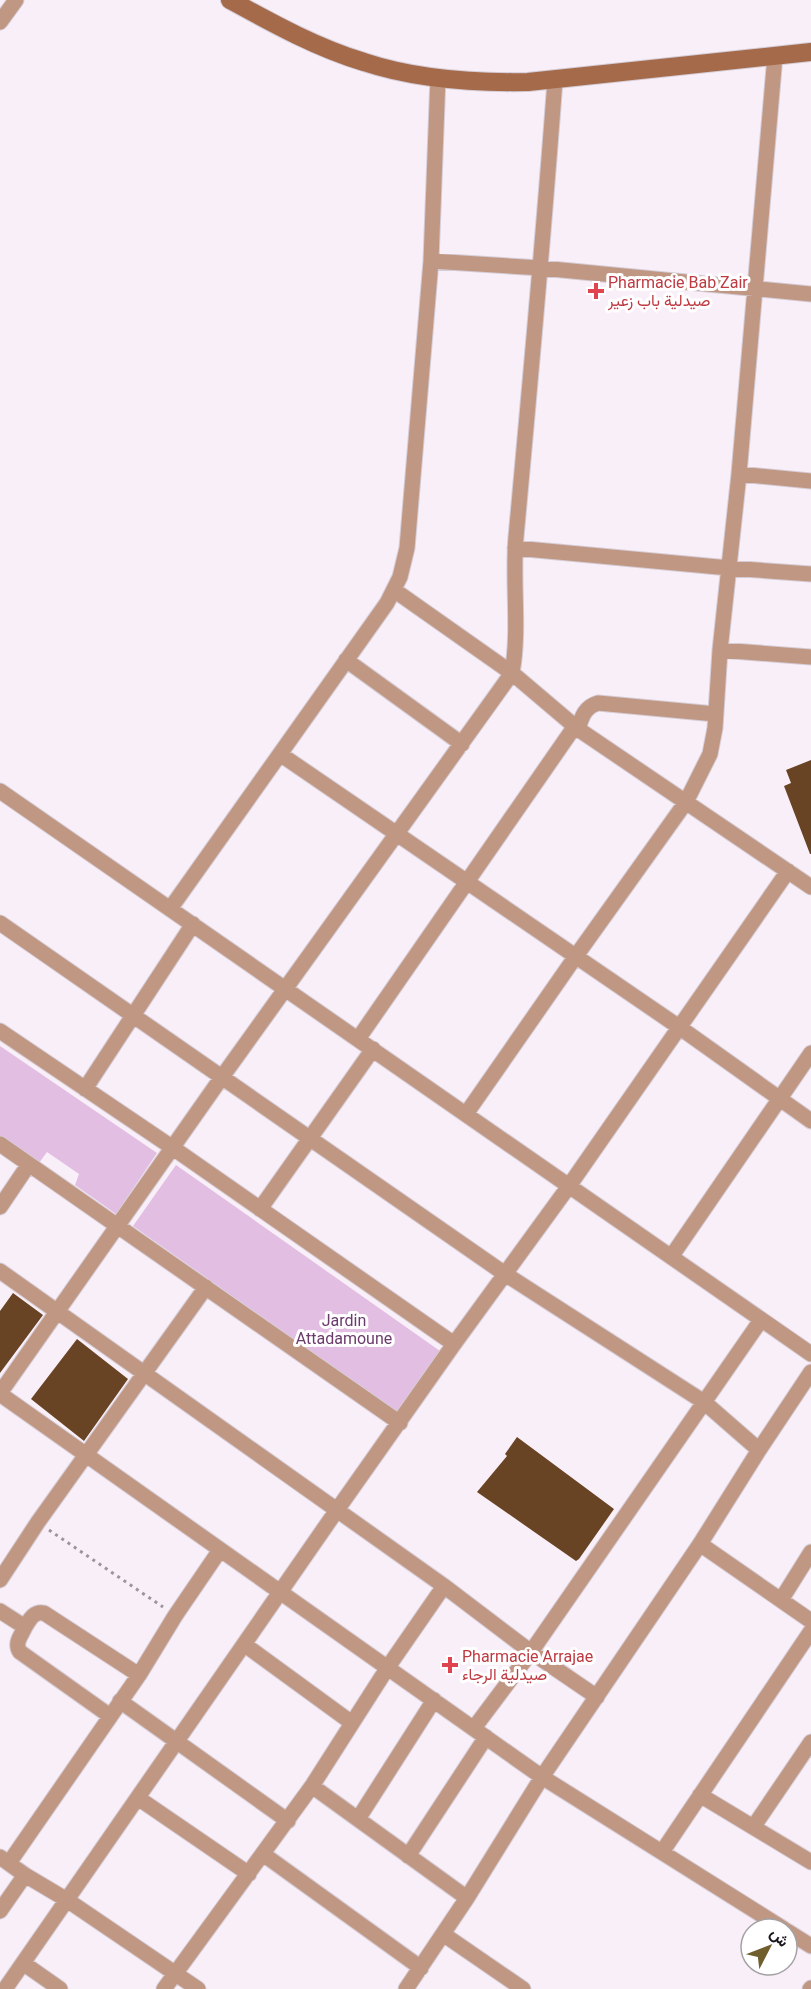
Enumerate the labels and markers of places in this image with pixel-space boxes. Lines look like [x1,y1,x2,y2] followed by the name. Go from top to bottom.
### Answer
[607,273,748,311] place label: Pharmacie Bab Zair صيدلية باب زعير
[589,284,603,298] marker: Pharmacie Bab Zair صيدلية باب زعير
[462,1647,593,1685] place label: Pharmacie Arrajae صيدلية الرجاء
[443,1658,457,1672] marker: Pharmacie Arrajae صيدلية الرجاء

